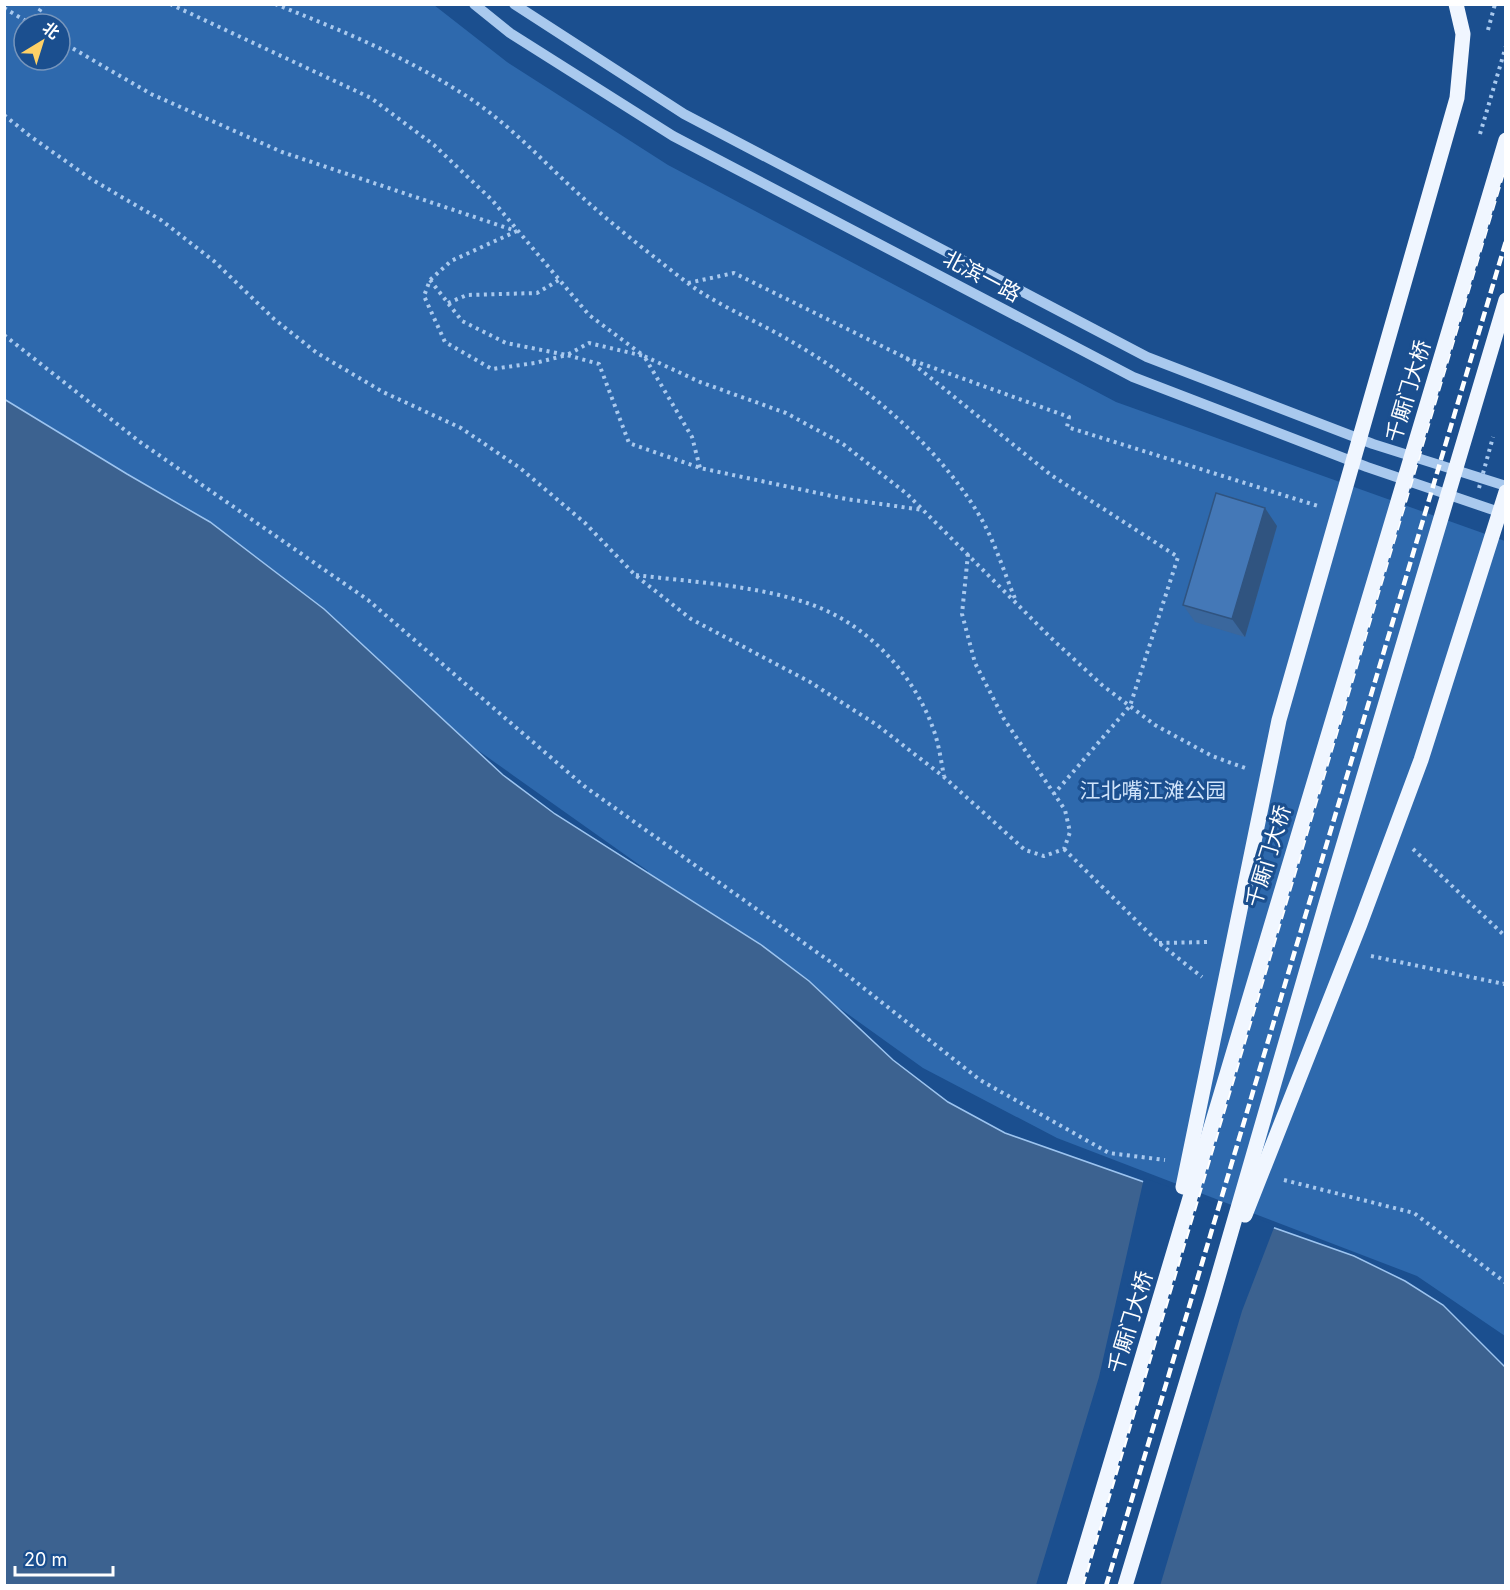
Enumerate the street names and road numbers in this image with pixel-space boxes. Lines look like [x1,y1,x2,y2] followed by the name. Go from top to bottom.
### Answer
[939,245,1025,307] street label: 北滨一路
[1381,337,1435,445] street label: 千厮门大桥
[1241,802,1295,910] street label: 千厮门大桥
[1103,1268,1157,1376] street label: 千厮门大桥

